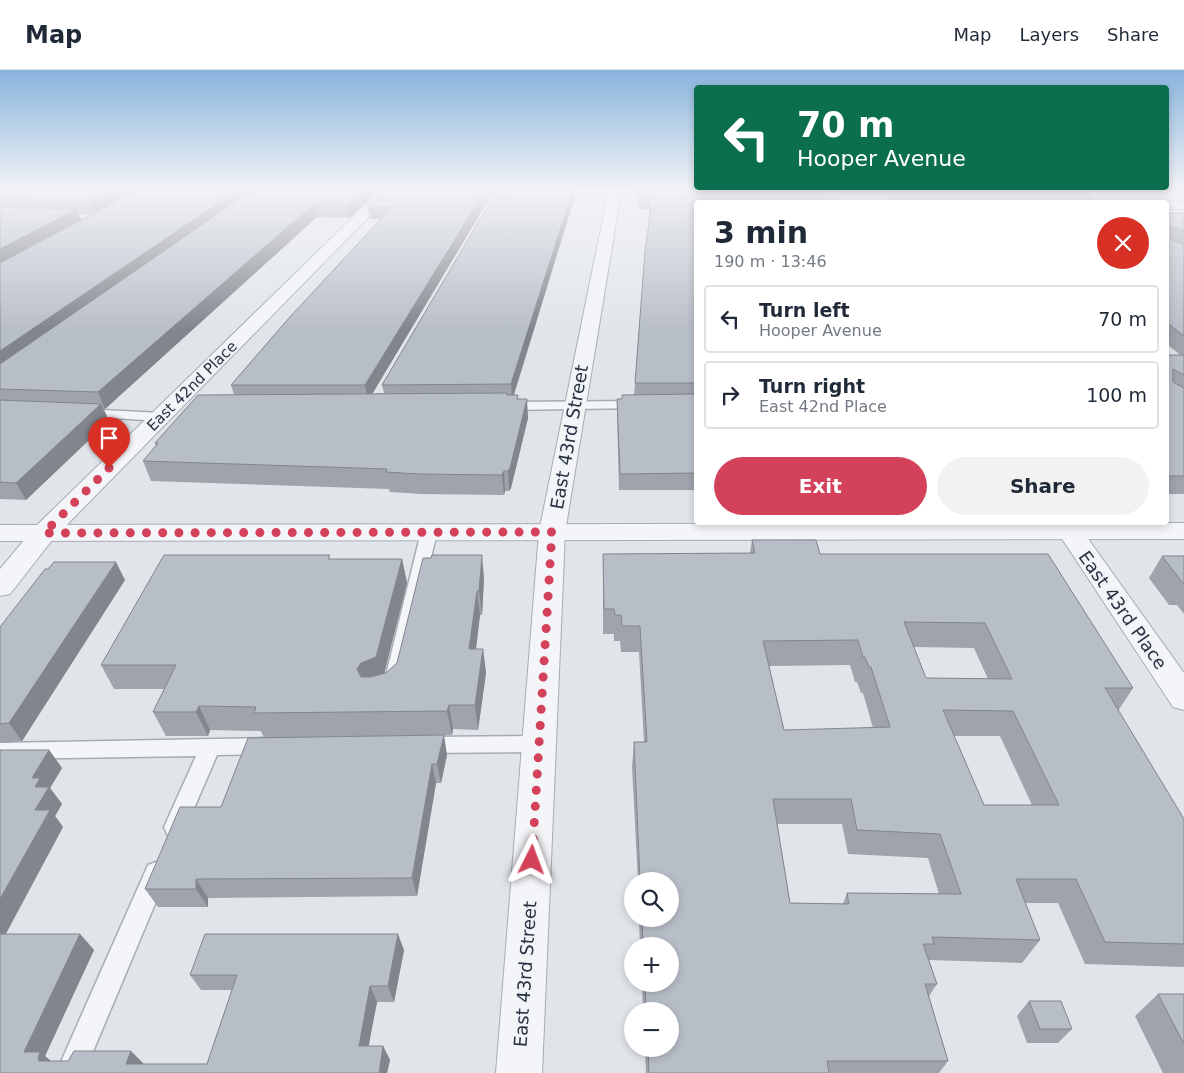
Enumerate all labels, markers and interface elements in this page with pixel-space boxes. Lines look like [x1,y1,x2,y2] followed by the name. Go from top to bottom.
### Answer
[25,21,82,49] text: Map
[953,24,991,45] text: Map
[1019,24,1079,45] text: Layers
[1107,24,1159,45] text: Share
[714,105,779,170] icon: left
[797,105,894,145] text: 70 m
[797,146,966,171] text: Hooper Avenue
[714,215,808,250] text: 3 min
[1097,217,1149,269] button: close
[714,252,827,271] text: 190 m · 13:46
[759,299,850,321] text: Turn left
[716,305,744,333] icon: left
[1098,308,1147,330] text: 70 m
[759,321,882,340] text: Hooper Avenue
[143,337,241,435] street label: East 42nd Place
[546,363,592,511] street label: East 43rd Street
[759,375,865,397] text: Turn right
[716,381,744,409] icon: right
[1086,384,1147,406] text: 100 m
[759,397,887,416] text: East 42nd Place
[88,417,130,468] pin
[95,424,123,452] icon: arrive
[714,457,927,515] button: Exit
[937,457,1149,515] button: Share
[1074,547,1172,673] street label: East 43rd Place
[505,833,557,885] position arrow
[624,872,679,1057] map controls
[624,872,679,927] button: search
[509,900,541,1048] street label: East 43rd Street
[624,937,679,992] button: +
[624,1002,679,1057] button: −

